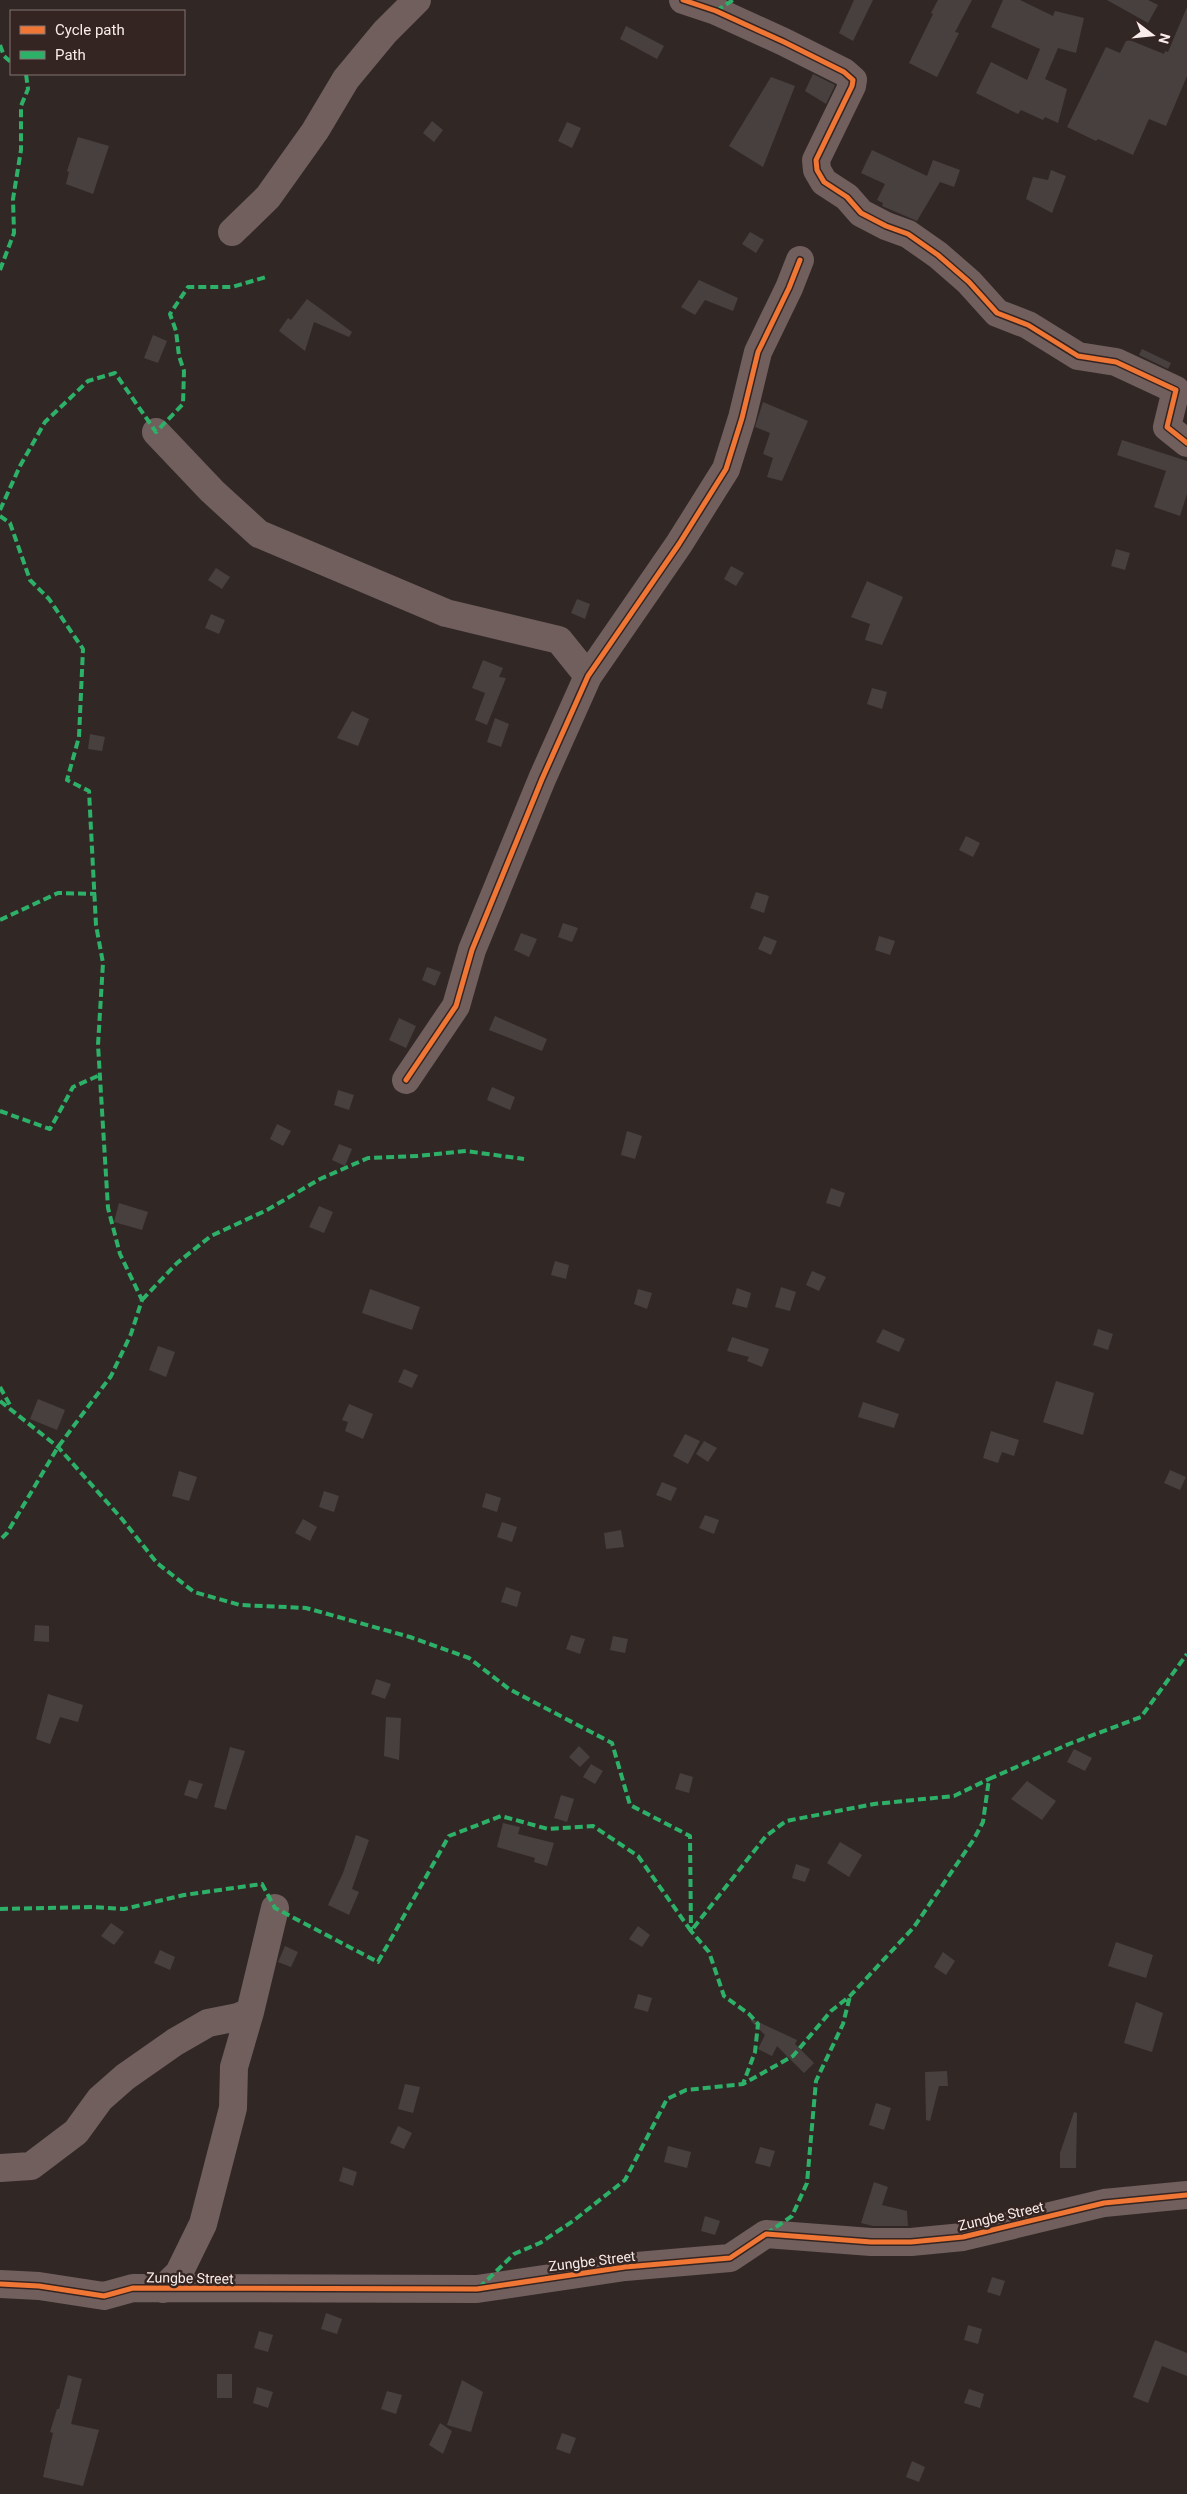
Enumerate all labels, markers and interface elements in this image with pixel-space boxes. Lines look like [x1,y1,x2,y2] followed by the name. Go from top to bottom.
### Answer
[10,10,185,75] legend
[1127,10,1177,60] north arrow
[55,21,125,39] text: Cycle path
[1155,32,1174,46] text: N
[55,46,86,64] text: Path
[957,2198,1046,2234] street label: Zungbe Street
[548,2248,637,2274] street label: Zungbe Street
[146,2269,234,2287] street label: Zungbe Street

